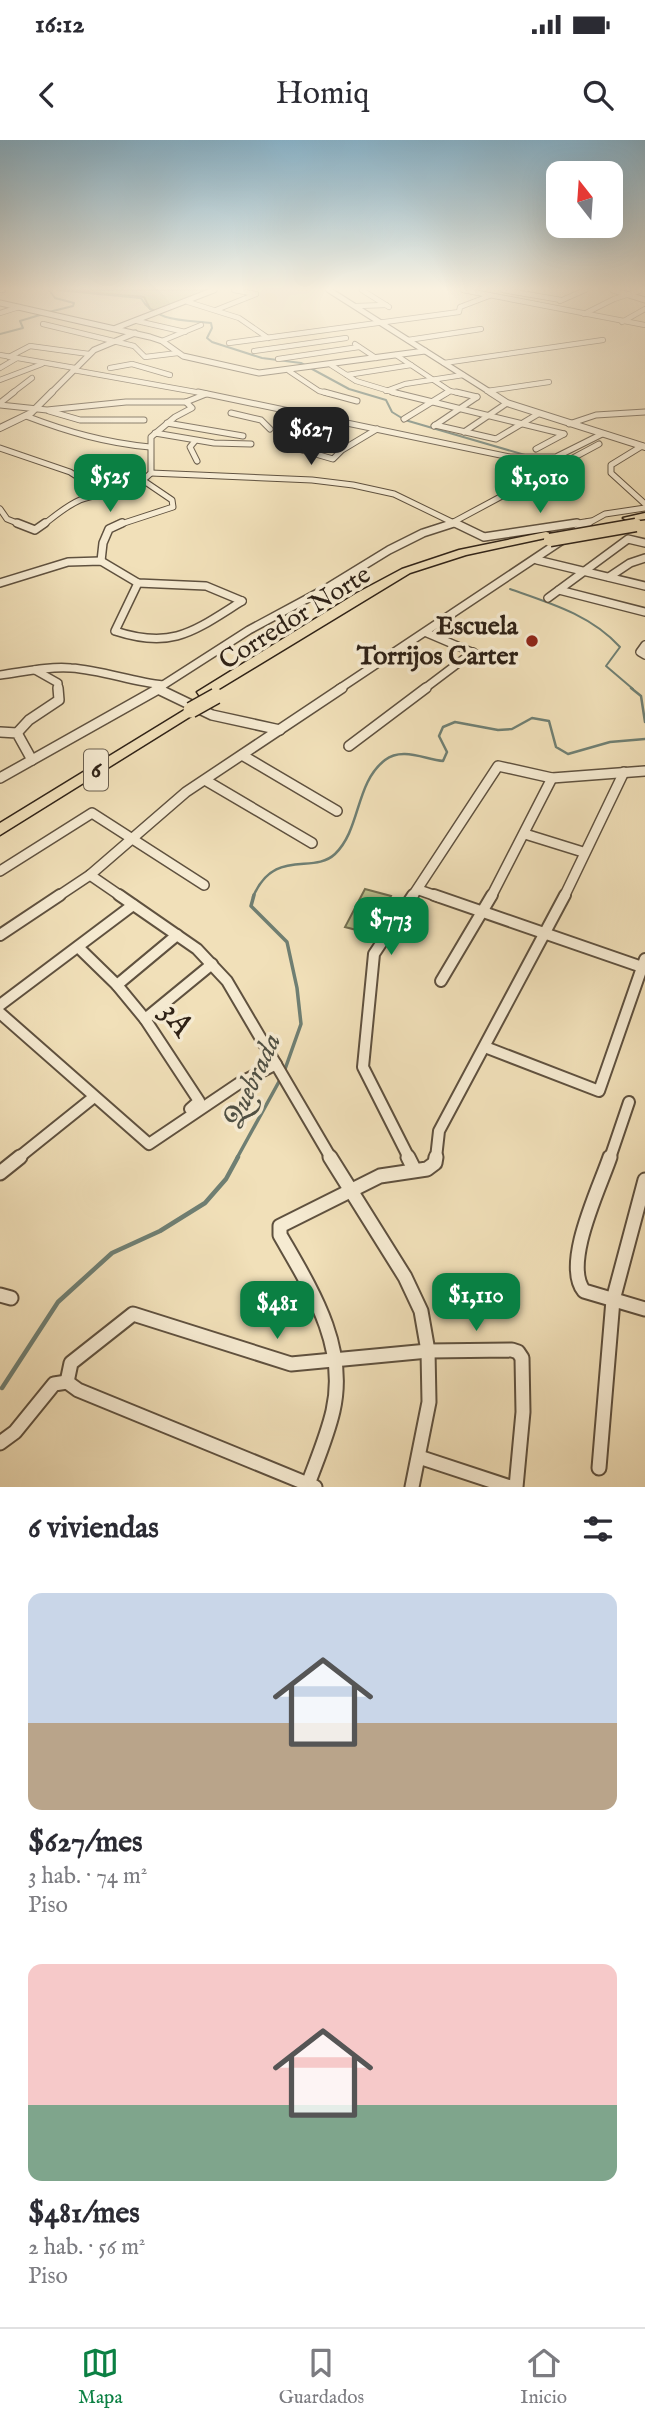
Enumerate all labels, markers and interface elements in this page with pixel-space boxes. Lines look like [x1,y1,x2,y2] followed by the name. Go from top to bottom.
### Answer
[35,8,84,41] text: 16:12
[276,74,369,115] text: Homiq
[28,76,66,114] icon: back
[579,76,617,114] icon: search
[546,161,623,238] north arrow
[546,161,623,238] map controls
[270,408,352,467] pin: $627
[289,415,333,444] text: $627
[69,454,151,514] pin: $525
[483,456,597,515] pin: $1,010
[90,462,130,491] text: $525
[511,463,569,492] text: $1,010
[213,558,377,678] street label: Corredor Norte
[356,610,519,673] place label: Escuela Torrijos Carter
[524,633,540,649] marker: Escuela Torrijos Carter
[84,750,108,790] road number: 6
[350,898,432,957] pin: $773
[370,905,412,934] text: $773
[150,994,203,1047] street label: 3A
[216,1028,290,1134] water label: Quebrada
[419,1274,533,1333] pin: $1,110
[448,1281,504,1310] text: $1,110
[236,1282,318,1341] pin: $481
[256,1289,298,1318] text: $481
[28,1510,159,1548] text: 6 viviendas
[579,1510,617,1548] icon: filters
[260,1639,386,1765] icon: home
[28,1824,143,1862] text: $627/mes
[28,1862,147,1891] text: 3 hab. · 74 m²
[28,1891,68,1920] text: Piso
[260,2010,386,2136] icon: home
[28,2195,140,2233] text: $481/mes
[28,2233,146,2262] text: 2 hab. · 56 m²
[28,2262,68,2291] text: Piso
[78,2344,123,2410] tab: Mapa
[279,2344,364,2410] tab: Guardados
[520,2344,567,2410] tab: Inicio

